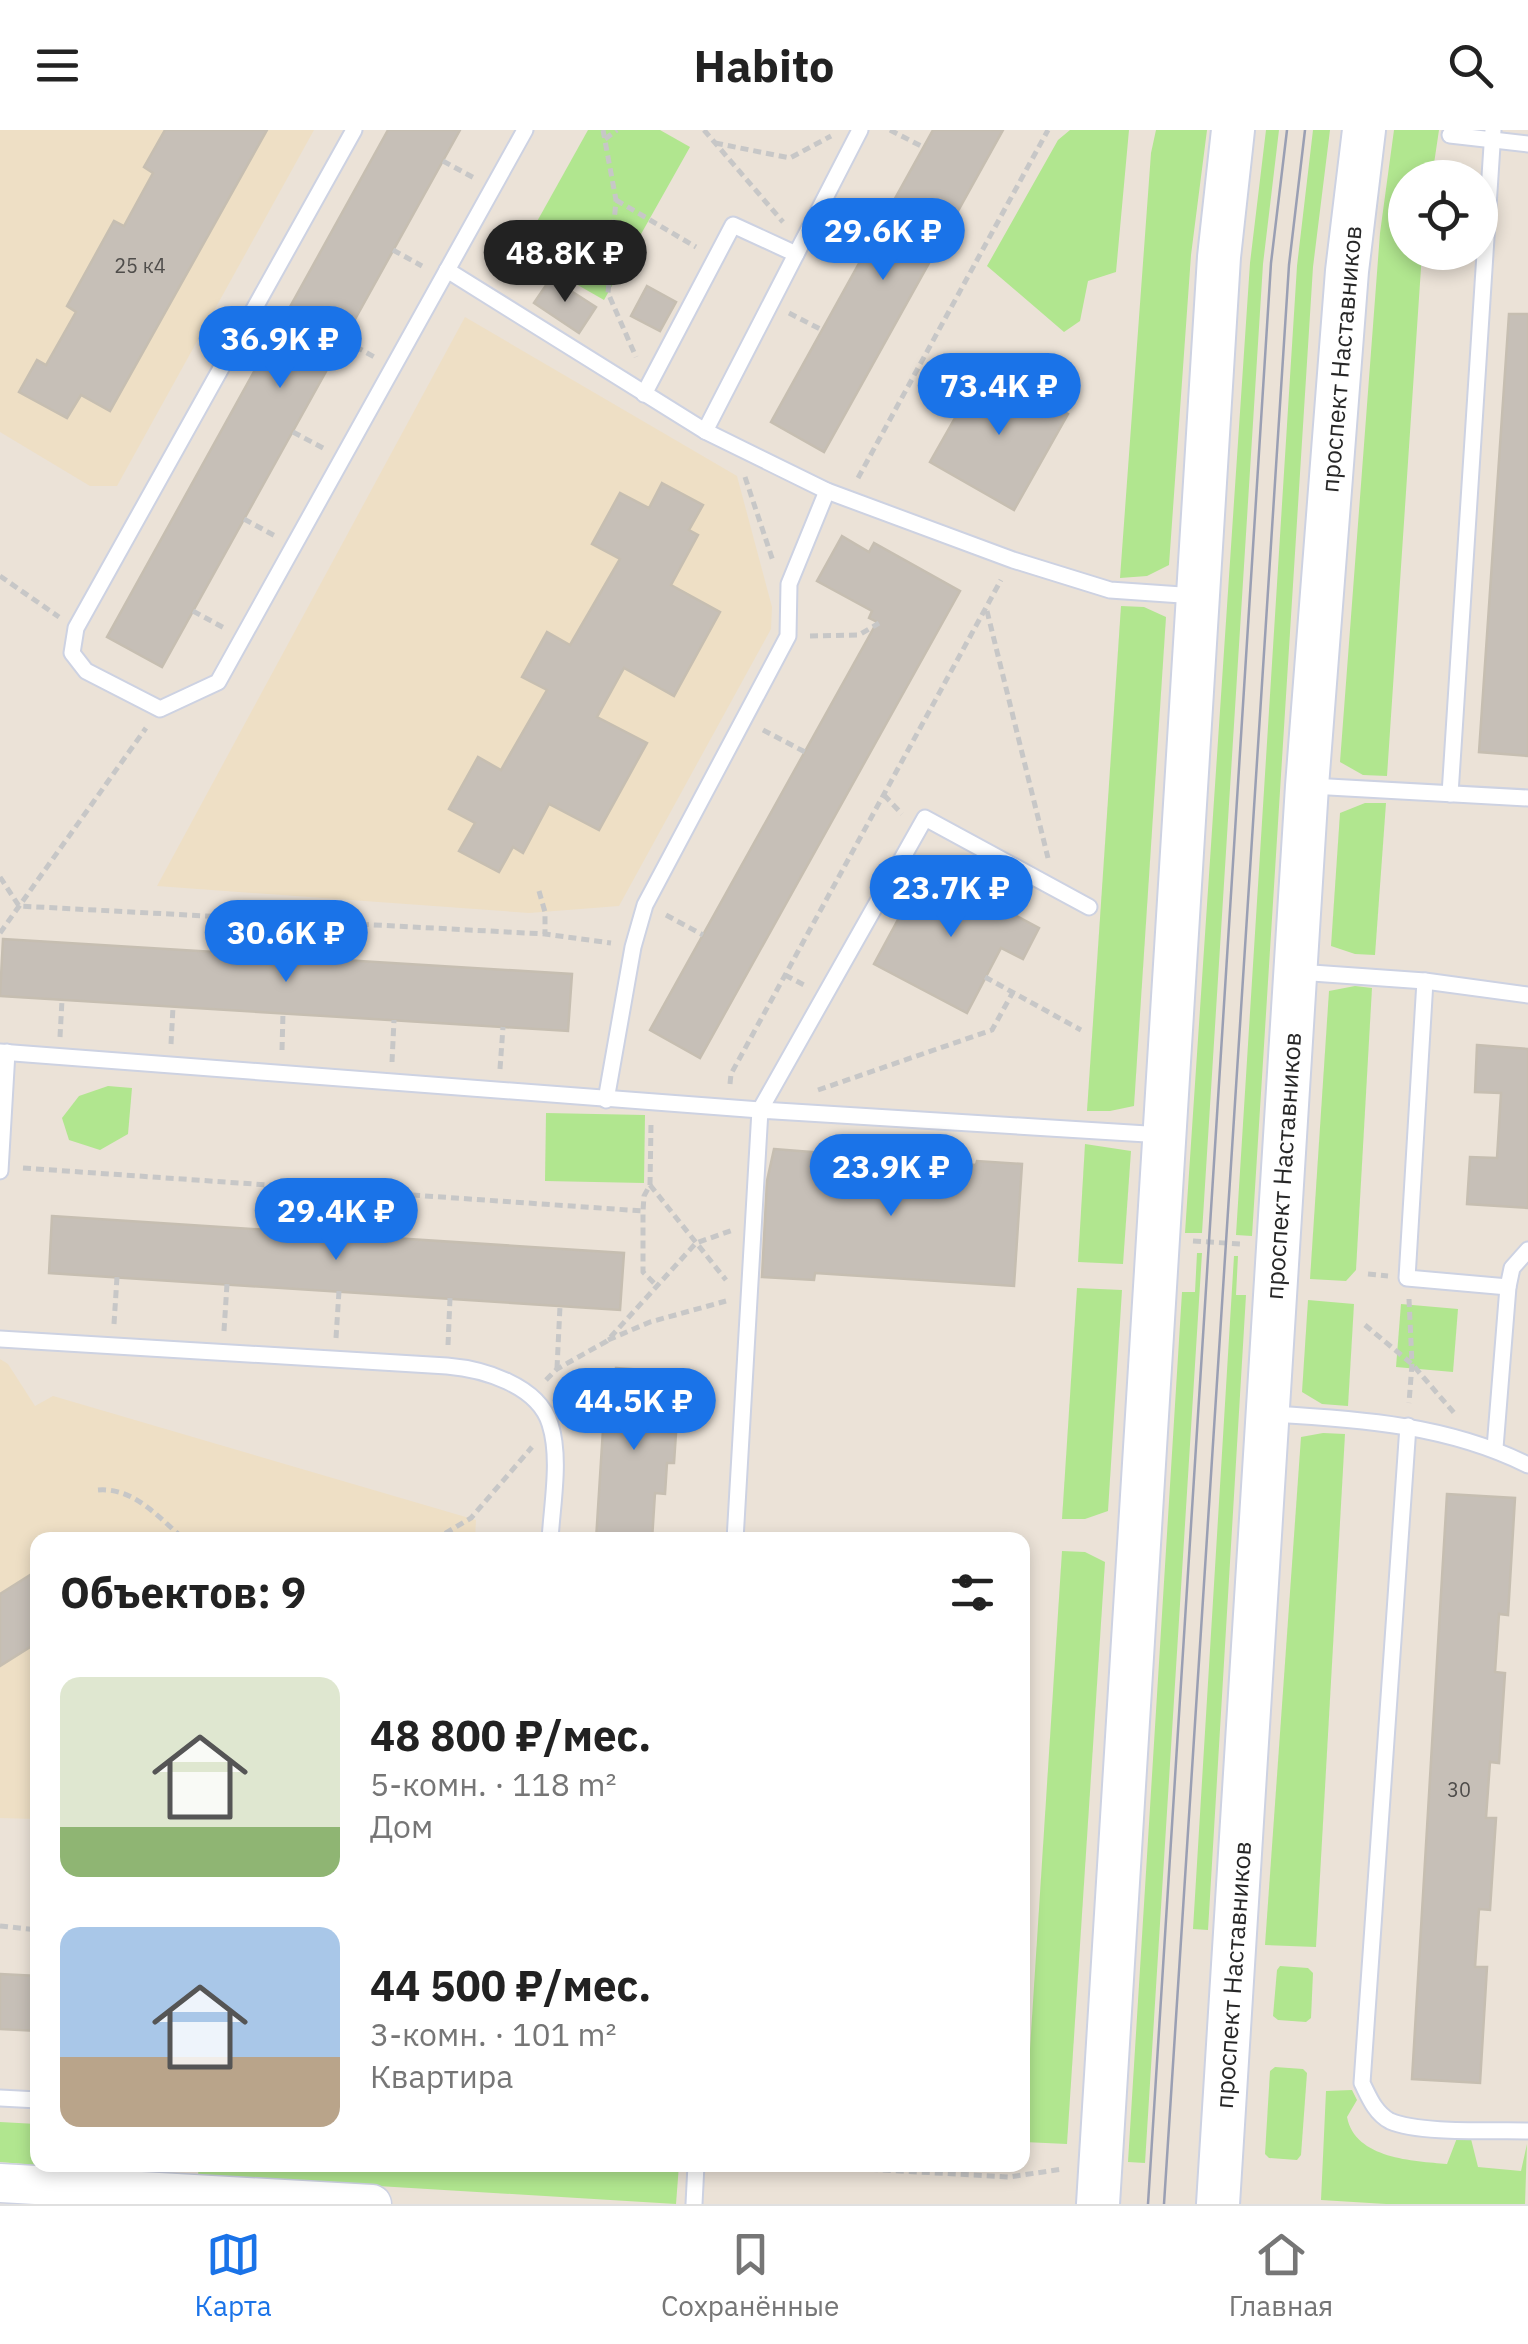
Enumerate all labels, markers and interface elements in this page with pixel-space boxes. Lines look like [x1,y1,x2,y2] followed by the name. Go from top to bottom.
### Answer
[694,36,834,94] text: Habito
[30,38,85,93] icon: menu
[1443,38,1498,93] icon: search
[1388,160,1498,270] map controls
[1388,160,1498,270] button: locate
[791,198,975,283] pin: 29.6K ₽
[824,209,942,251] text: 29.6K ₽
[473,220,657,305] pin: 48.8K ₽
[1312,224,1369,494] street label: проспект Наставников
[506,231,624,273] text: 48.8K ₽
[114,252,166,279] house number: 25 к4
[188,306,372,391] pin: 36.9K ₽
[221,317,339,359] text: 36.9K ₽
[907,353,1091,438] pin: 73.4K ₽
[940,364,1058,406] text: 73.4K ₽
[859,855,1043,940] pin: 23.7K ₽
[892,866,1010,908] text: 23.7K ₽
[194,900,378,985] pin: 30.6K ₽
[227,911,345,953] text: 30.6K ₽
[1257,1031,1308,1301] street label: проспект Наставников
[799,1134,983,1219] pin: 23.9K ₽
[832,1145,950,1187] text: 23.9K ₽
[244,1178,428,1263] pin: 29.4K ₽
[277,1189,395,1231] text: 29.4K ₽
[542,1368,726,1453] pin: 44.5K ₽
[575,1379,693,1421] text: 44.5K ₽
[60,1565,306,1620] text: Объектов: 9
[945,1565,1000,1620] icon: filters
[370,1708,651,1763] text: 48 800 ₽/мес.
[140,1717,260,1837] icon: home
[370,1763,616,1805] text: 5-комн. · 118 m²
[1447,1776,1471,1803] house number: 30
[370,1805,433,1847] text: Дом
[1207,1840,1258,2110] street label: проспект Наставников
[370,1958,651,2013] text: 44 500 ₽/мес.
[140,1967,260,2087] icon: home
[370,2013,616,2055] text: 3-комн. · 101 m²
[370,2055,513,2097] text: Квартира
[195,2227,272,2324] tab: Карта
[661,2227,839,2324] tab: Сохранённые
[1229,2227,1333,2324] tab: Главная

